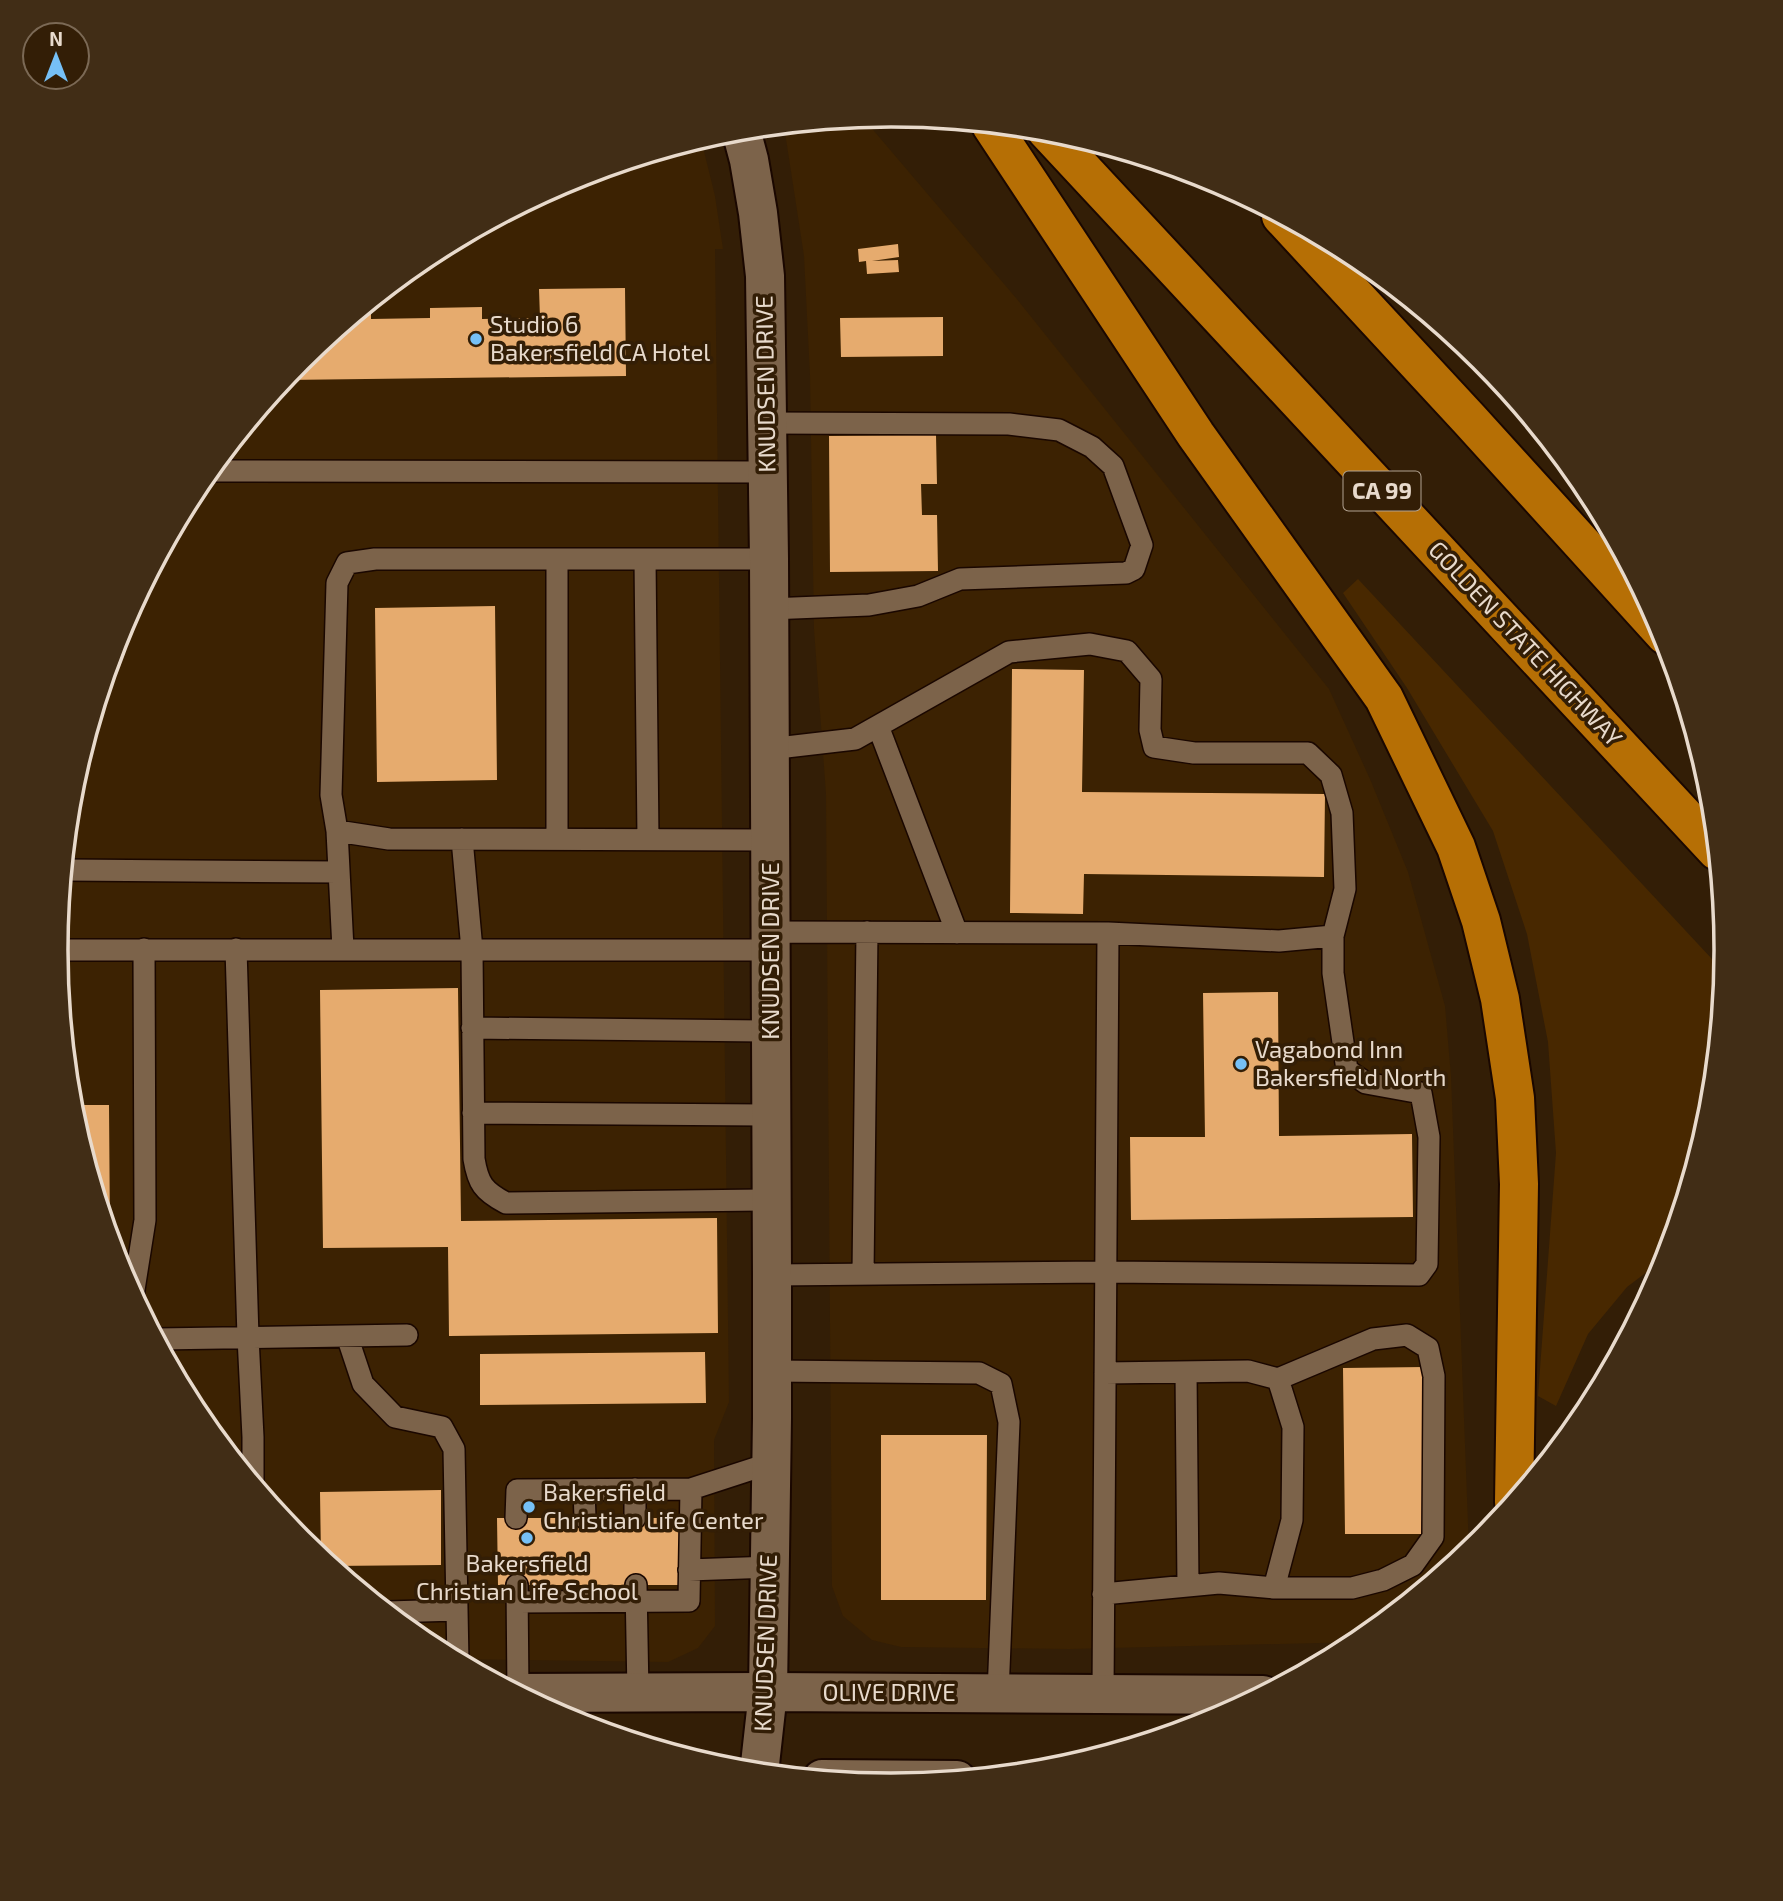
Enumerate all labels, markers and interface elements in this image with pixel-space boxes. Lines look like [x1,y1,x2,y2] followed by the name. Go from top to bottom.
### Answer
[21,21,91,91] north arrow
[49,27,63,50] text: N
[748,295,781,473] street label: KNUDSEN DRIVE
[490,309,710,366] place label: Studio 6 Bakersfield CA Hotel
[468,331,484,347] marker: Studio 6 Bakersfield CA Hotel
[1344,471,1420,510] road number: CA 99
[1423,534,1629,752] street label: GOLDEN STATE HIGHWAY
[755,862,784,1040] street label: KNUDSEN DRIVE
[1255,1034,1447,1091] place label: Vagabond Inn Bakersfield North
[1233,1056,1249,1072] marker: Vagabond Inn Bakersfield North
[543,1477,764,1534] place label: Bakersfield Christian Life Center
[521,1499,537,1515] marker: Bakersfield Christian Life Center
[519,1530,535,1546] marker: Bakersfield Christian Life School
[416,1548,638,1605] place label: Bakersfield Christian Life School
[747,1554,782,1732] street label: KNUDSEN DRIVE
[822,1677,956,1706] street label: OLIVE DRIVE

